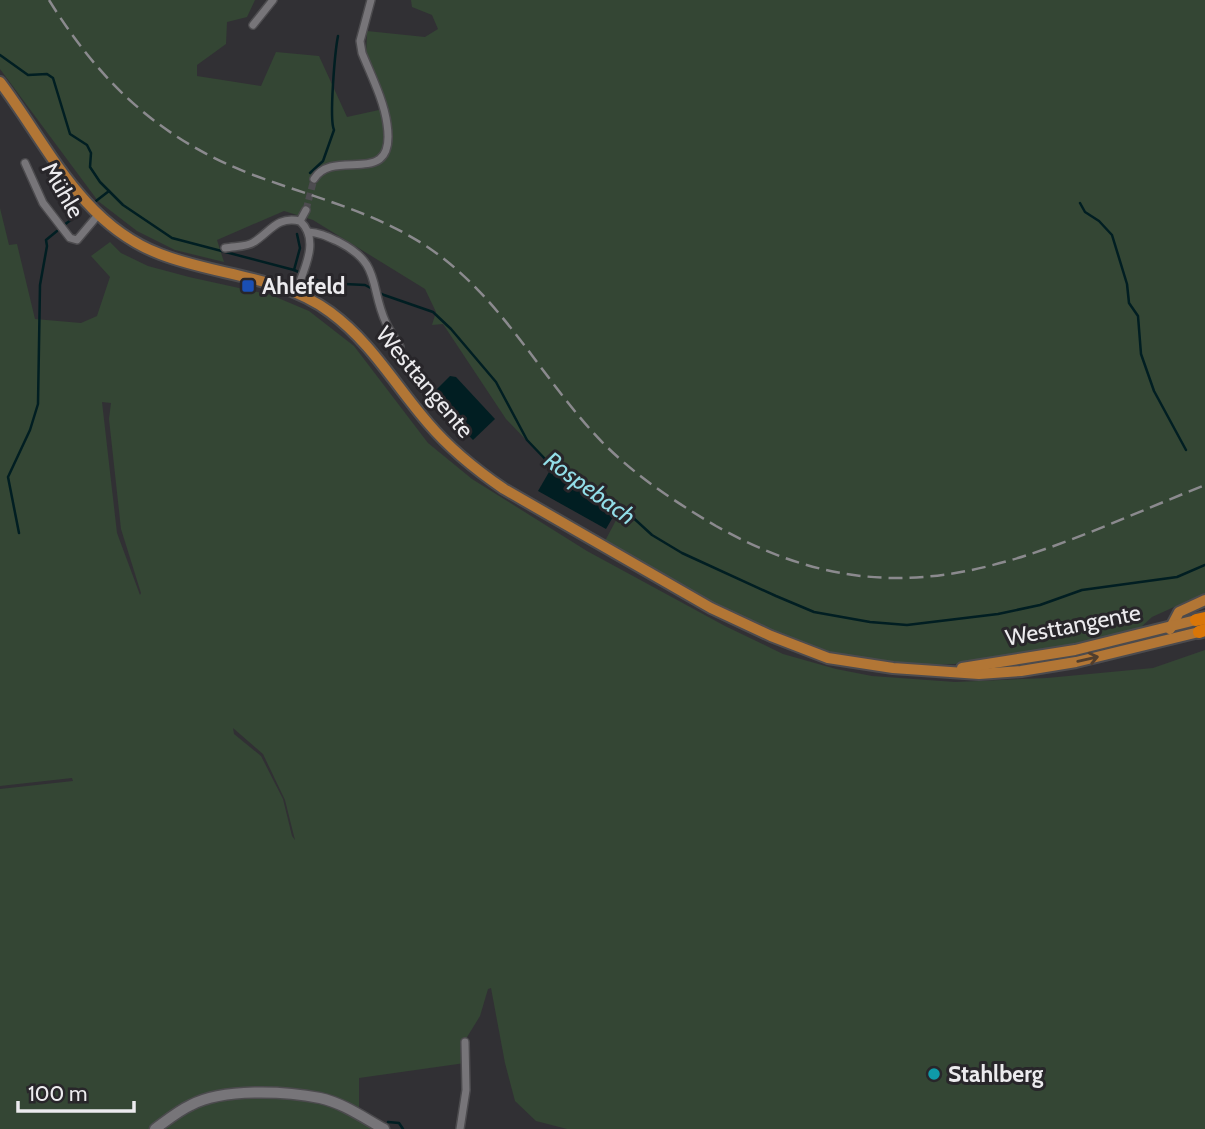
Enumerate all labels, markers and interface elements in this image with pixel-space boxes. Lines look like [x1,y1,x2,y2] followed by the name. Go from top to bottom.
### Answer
[36,157,90,223] street label: Mühle
[262,272,345,300] place label: Ahlefeld
[240,278,256,294] marker: Ahlefeld
[370,321,480,444] street label: Westtangente
[539,445,641,531] water label: Rospebach
[1003,598,1143,652] street label: Westtangente
[1076,652,1099,666] one-way arrow
[948,1060,1044,1088] place label: Stahlberg
[926,1066,942,1082] marker: Stahlberg
[18,1070,133,1114] scale bar
[28,1081,87,1106] text: 100 m

